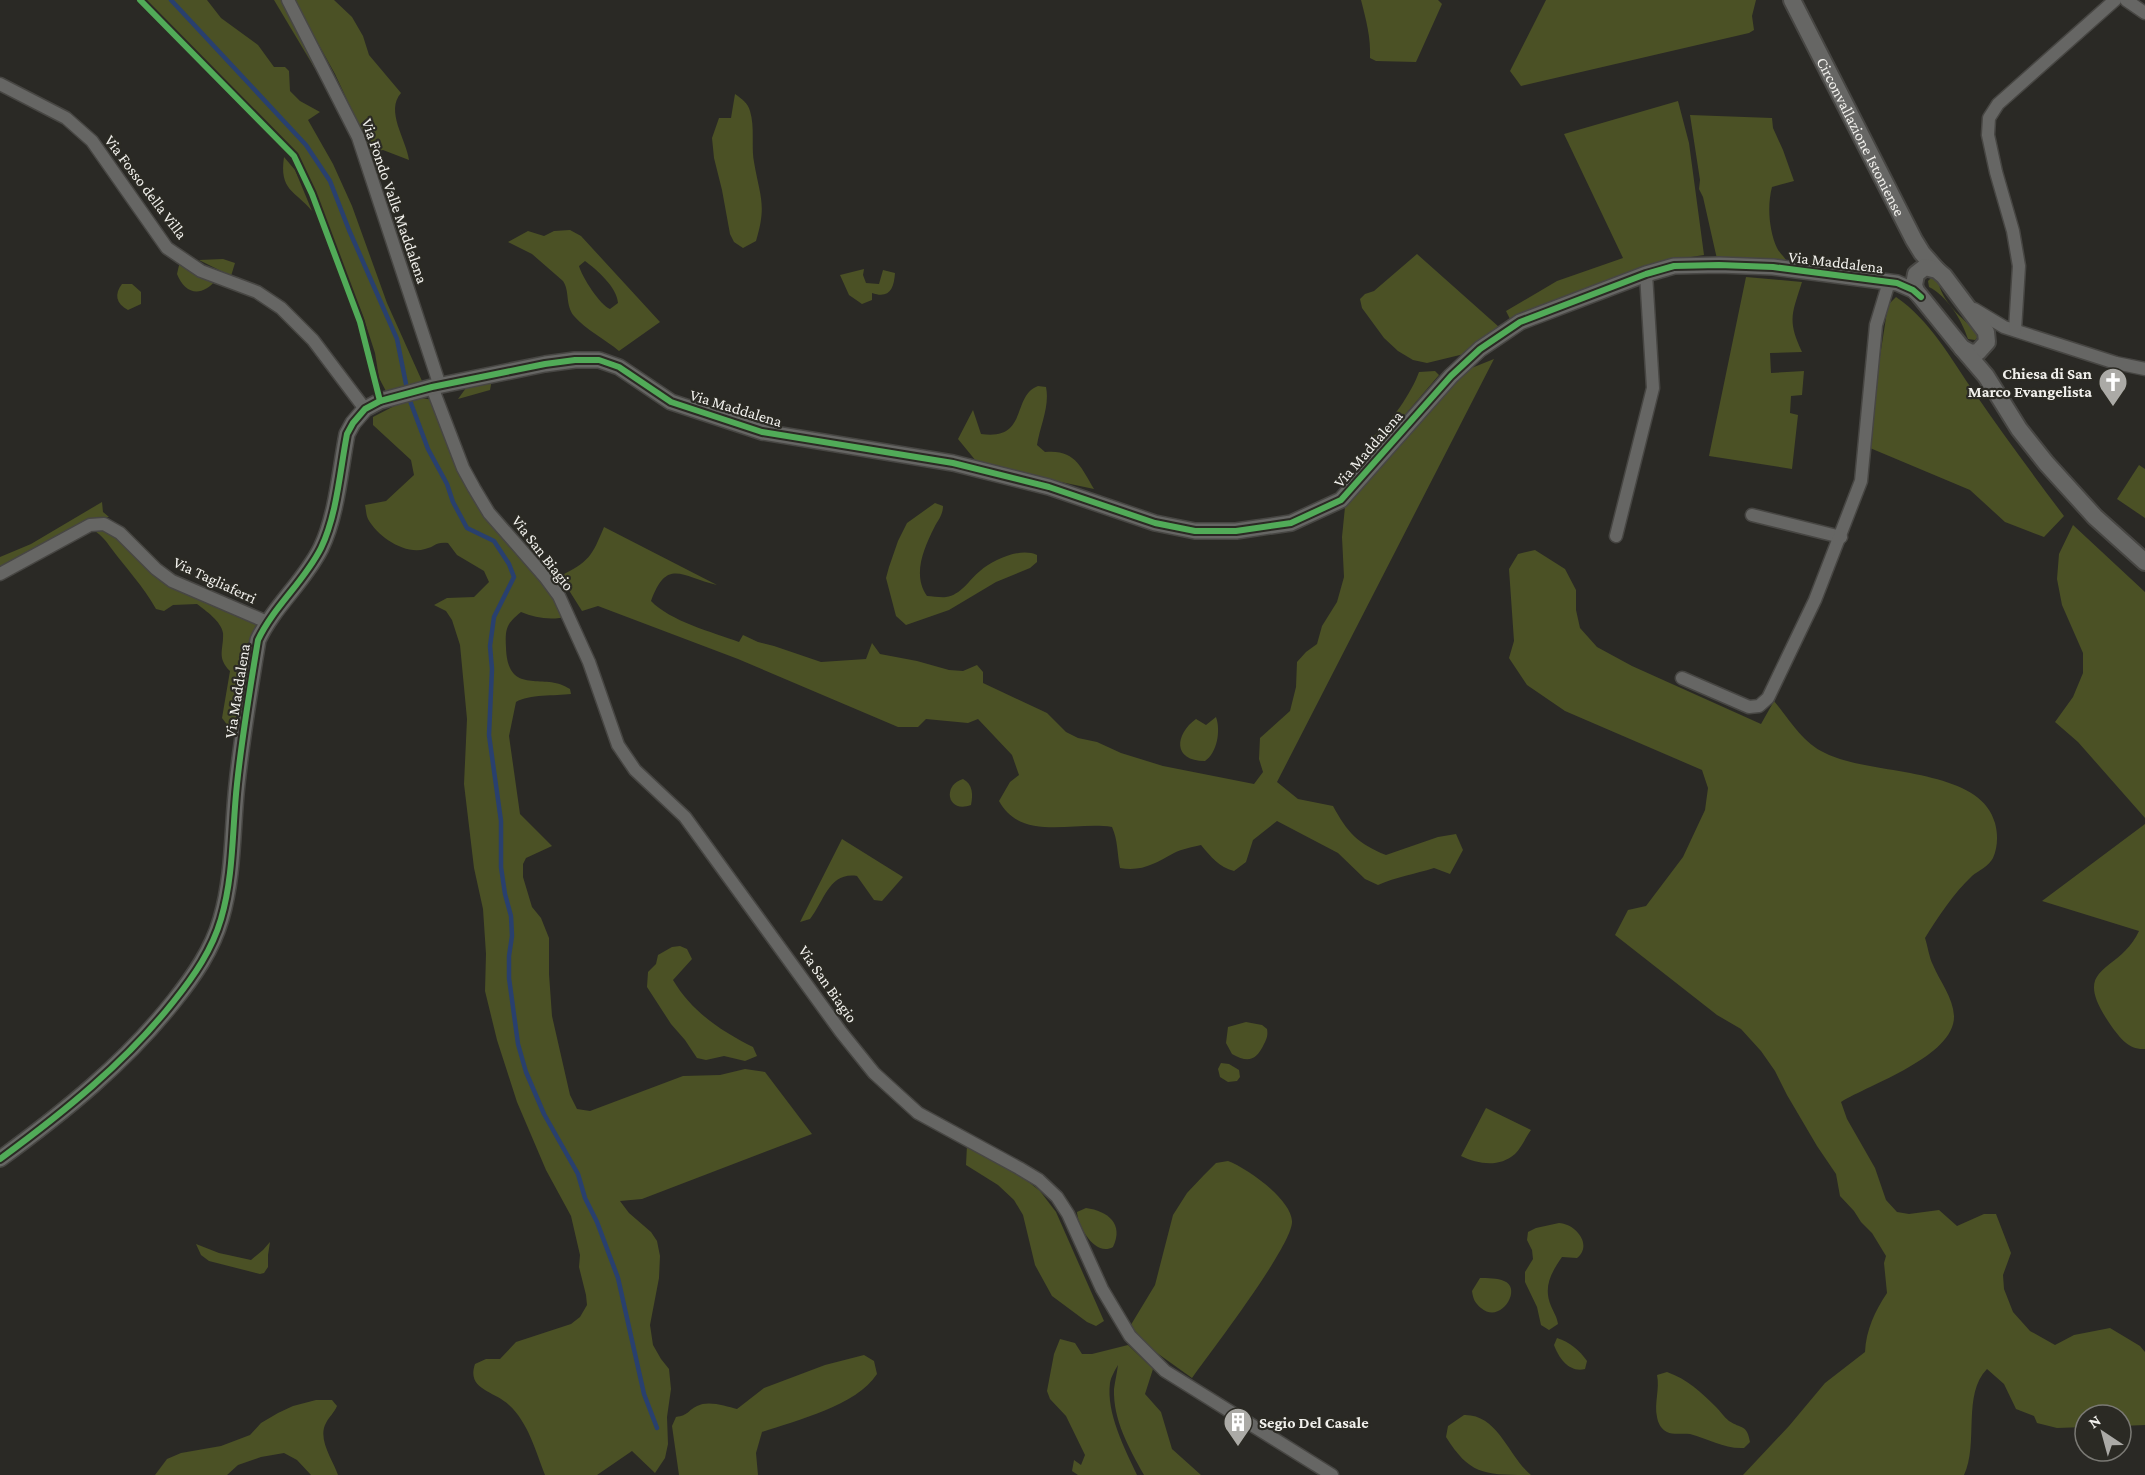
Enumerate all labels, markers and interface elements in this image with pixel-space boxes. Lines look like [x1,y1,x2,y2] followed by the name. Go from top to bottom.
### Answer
[1814,54,1909,219] street label: Circonvallazione Istoniense
[359,116,431,286] street label: Via Fondo Valle Maddalena
[101,132,191,243] street label: Via Fosso della Villa
[1788,248,1885,276] street label: Via Maddalena
[1968,365,2092,400] place label: Chiesa di San Marco Evangelista
[2097,366,2129,408] church icon: Chiesa di San Marco Evangelista
[688,386,785,430] street label: Via Maddalena
[1330,407,1406,491] street label: Via Maddalena
[508,512,577,594] street label: Via San Biagio
[170,553,259,608] street label: Via Tagliaferri
[221,642,253,740] street label: Via Maddalena
[794,942,861,1026] street label: Via San Biagio
[2073,1403,2133,1463] north arrow
[1222,1406,1254,1448] building icon: Segio Del Casale
[2085,1411,2104,1431] text: N
[1259,1414,1369,1431] place label: Segio Del Casale

